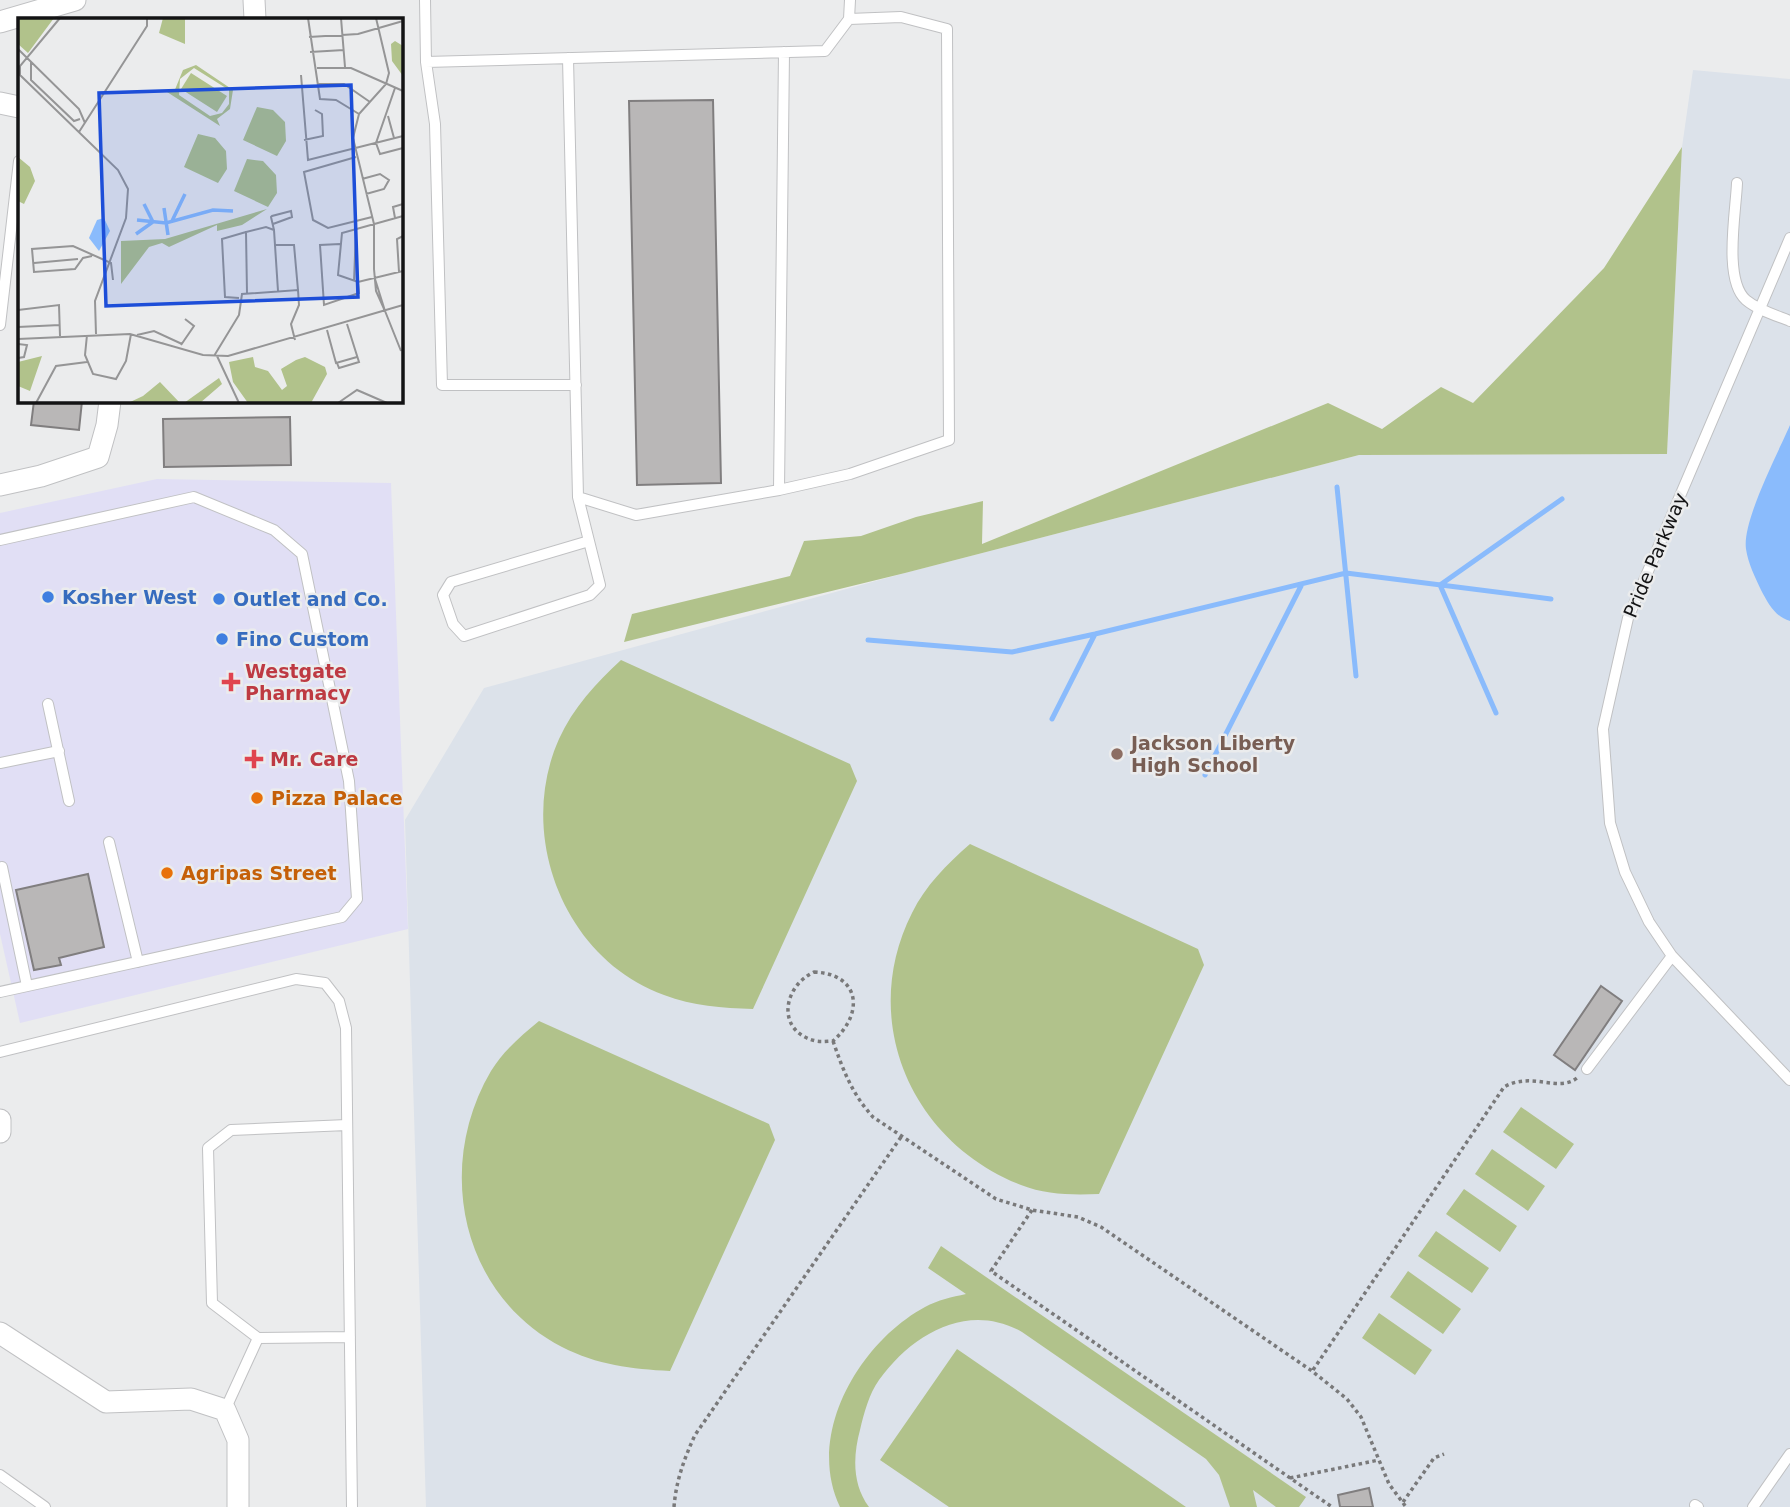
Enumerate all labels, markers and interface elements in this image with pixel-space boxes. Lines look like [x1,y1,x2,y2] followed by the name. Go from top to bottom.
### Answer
[18,18,402,402] inset map
[1619,489,1691,621] street label: Pride Parkway
[62,586,197,608] place label: Kosher West
[233,588,388,610] place label: Outlet and Co.
[40,589,56,605] marker: Kosher West
[211,591,227,607] marker: Outlet and Co.
[236,628,369,650] place label: Fino Custom
[214,631,230,647] marker: Fino Custom
[245,660,352,704] place label: Westgate Pharmacy
[223,674,239,690] marker: Westgate Pharmacy
[1129,732,1296,776] place label: Jackson Liberty High School
[1109,746,1125,762] marker: Jackson Liberty High School
[270,748,358,770] place label: Mr. Care
[244,749,264,769] marker: Mr. Care
[271,787,403,809] place label: Pizza Palace
[249,790,265,806] marker: Pizza Palace
[181,862,337,884] place label: Agripas Street
[159,865,175,881] marker: Agripas Street

